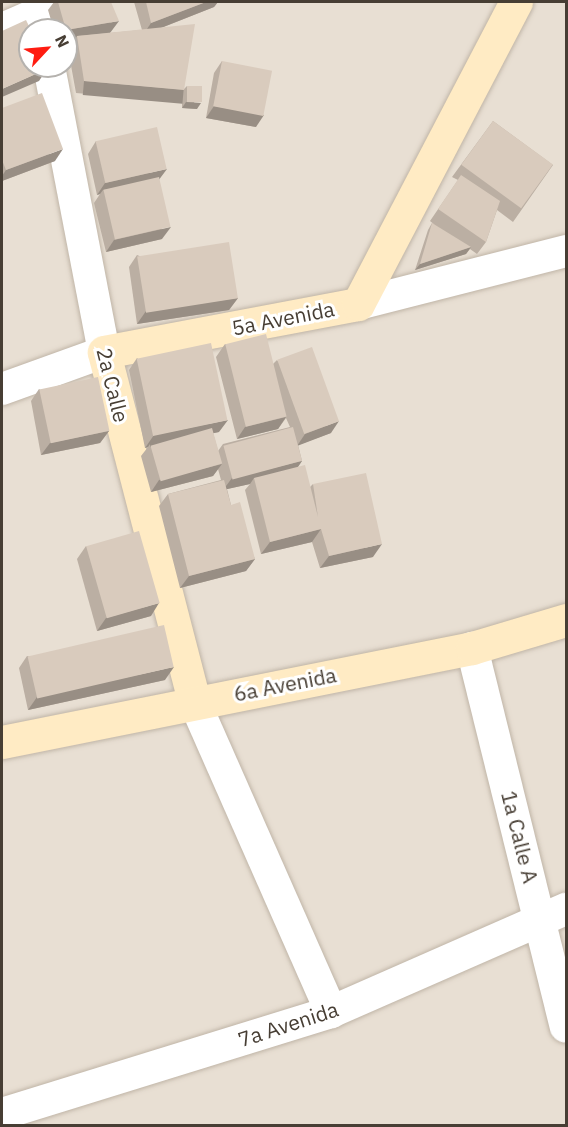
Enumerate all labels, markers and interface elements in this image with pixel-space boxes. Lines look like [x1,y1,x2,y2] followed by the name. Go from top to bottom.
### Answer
[18,18,78,78] north arrow
[51,31,74,51] text: N
[230,296,336,340] street label: 5a Avenida
[92,345,134,425] street label: 2a Calle
[232,662,338,706] street label: 6a Avenida
[496,788,544,886] street label: 1a Calle A
[235,996,341,1052] street label: 7a Avenida

